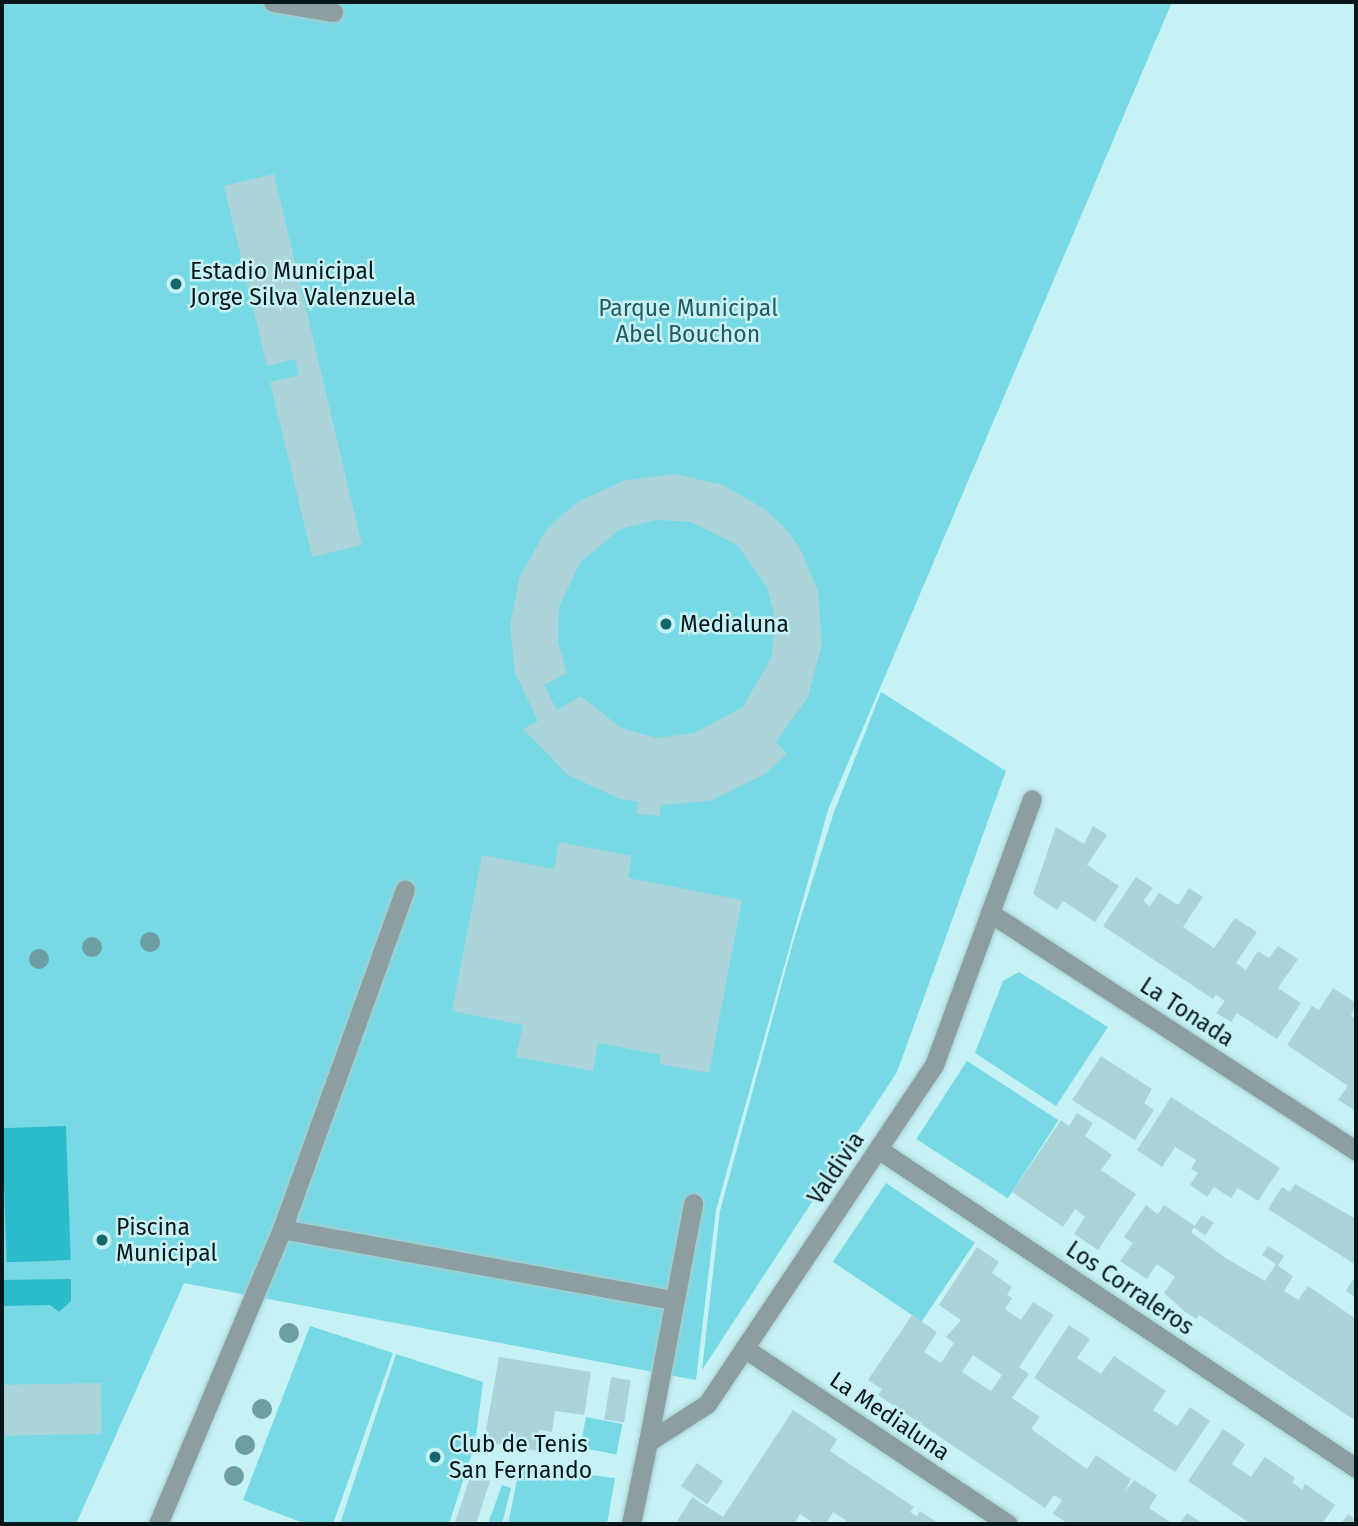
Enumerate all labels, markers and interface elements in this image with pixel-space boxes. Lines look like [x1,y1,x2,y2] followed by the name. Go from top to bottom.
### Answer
[190,257,416,311] place label: Estadio Municipal Jorge Silva Valenzuela
[168,276,184,292] marker: Estadio Municipal Jorge Silva Valenzuela
[598,294,778,348] park label: Parque Municipal Abel Bouchon
[680,610,789,638] place label: Medialuna
[658,616,674,632] marker: Medialuna
[1135,972,1239,1052] street label: La Tonada
[802,1127,870,1209] street label: Valdivia
[116,1213,217,1267] place label: Piscina Municipal
[94,1232,110,1248] marker: Piscina Municipal
[1061,1235,1199,1341] street label: Los Corraleros
[825,1366,955,1466] street label: La Medialuna
[449,1430,592,1484] place label: Club de Tenis San Fernando
[427,1449,443,1465] marker: Club de Tenis San Fernando

